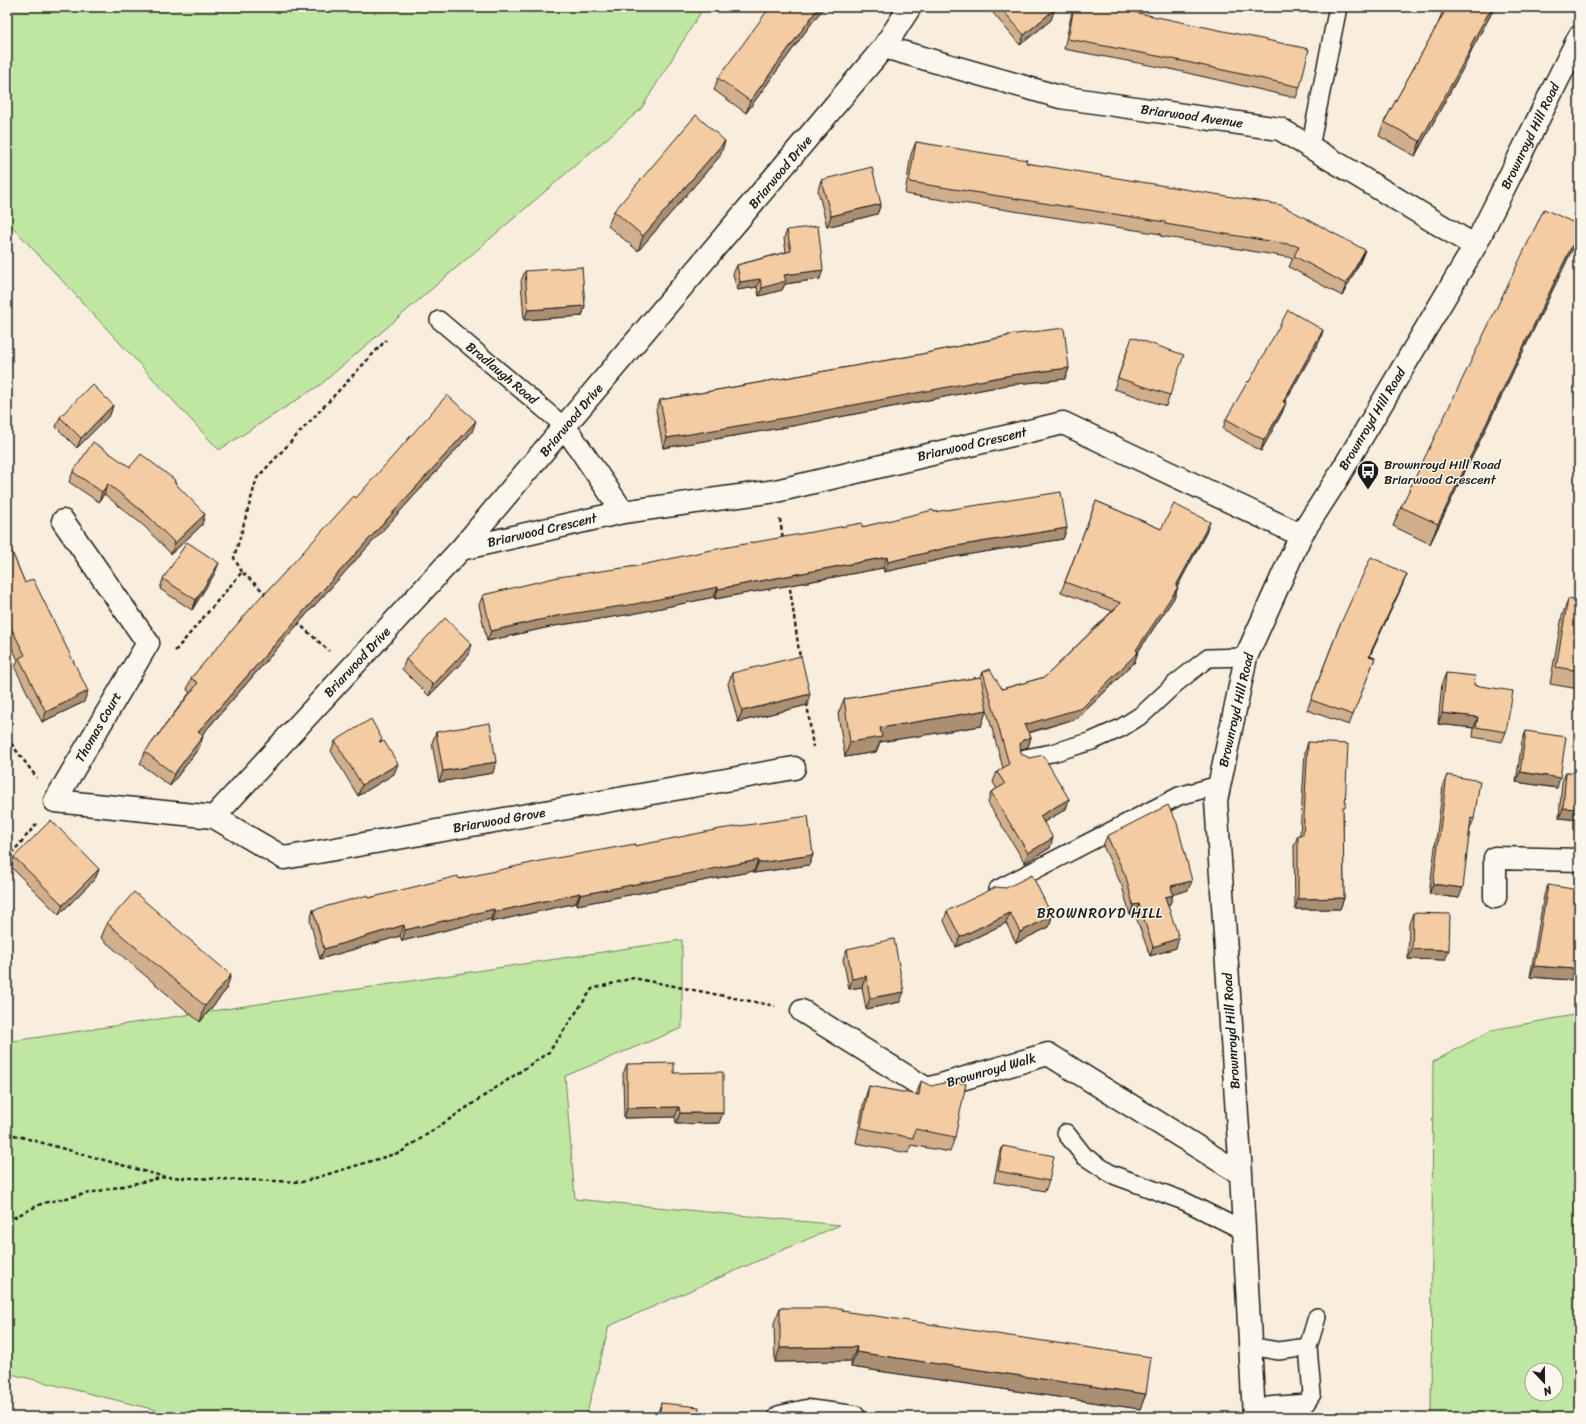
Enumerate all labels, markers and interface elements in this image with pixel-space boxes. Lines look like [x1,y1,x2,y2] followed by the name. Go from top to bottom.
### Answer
[1494,78,1566,193] street label: Brownroyd Hill Road
[1139,97,1245,135] street label: Briarwood Avenue
[742,130,818,214] street label: Briarwood Drive
[461,336,544,411] street label: Bradlaugh Road
[1332,362,1412,475] street label: Brownroyd Hill Road
[533,378,609,462] street label: Briarwood Drive
[915,420,1030,468] street label: Briarwood Crescent
[1384,453,1502,491] place label: Brownroyd Hill Road Briarwood Crescent
[1355,458,1381,491] bus stop icon: Brownroyd Hill Road Briarwood Crescent
[485,506,600,554] street label: Briarwood Crescent
[318,621,396,703] street label: Briarwood Drive
[1212,650,1261,769] street label: Brownroyd Hill Road
[68,687,128,767] street label: Thomas Court
[451,801,547,839] street label: Briarwood Grove
[1037,901,1163,926] district label: BROWNROYD HILL
[1215,971,1247,1090] street label: Brownroyd Hill Road
[943,1046,1039,1094] street label: Brownroyd Walk
[1524,1362,1564,1402] north arrow
[1540,1380,1556,1401] text: N

